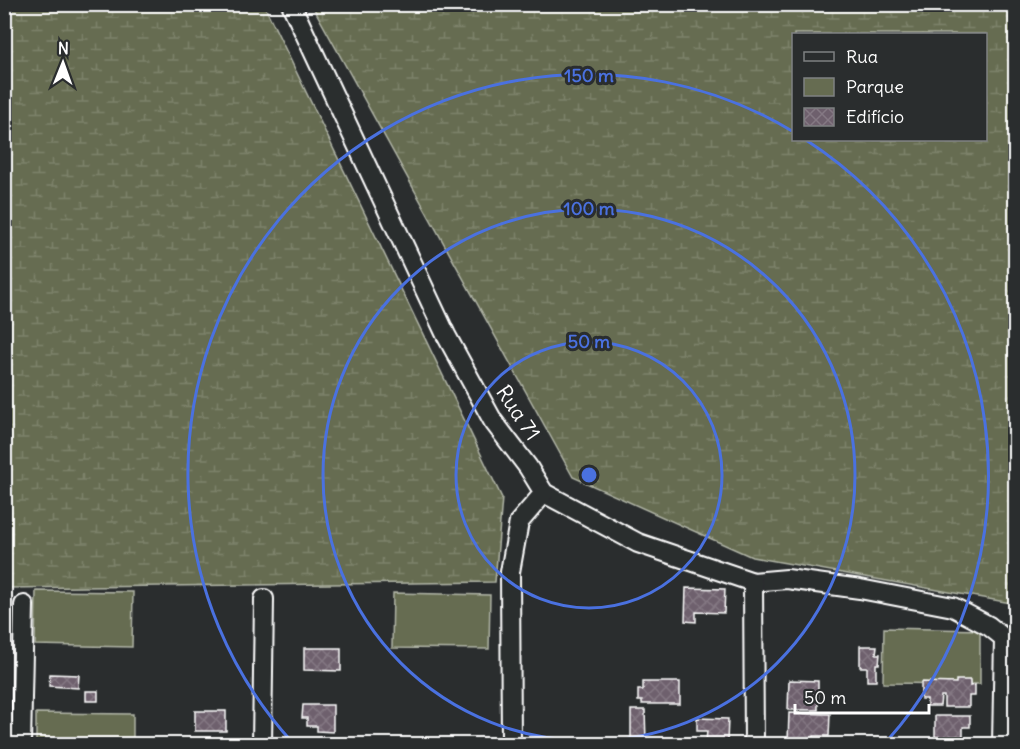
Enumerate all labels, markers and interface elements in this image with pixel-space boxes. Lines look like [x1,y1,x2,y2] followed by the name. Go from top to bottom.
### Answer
[33,33,93,93] north arrow
[792,33,987,141] legend
[58,38,69,58] text: N
[846,45,878,68] text: Rua
[564,64,614,87] text: 150 m
[846,75,904,98] text: Parque
[846,105,904,128] text: Edifício
[564,197,615,220] text: 100 m
[568,330,610,353] text: 50 m
[490,380,547,446] street label: Rua 71
[579,465,599,485] centre of rings
[795,677,928,715] scale bar
[804,686,846,709] text: 50 m

